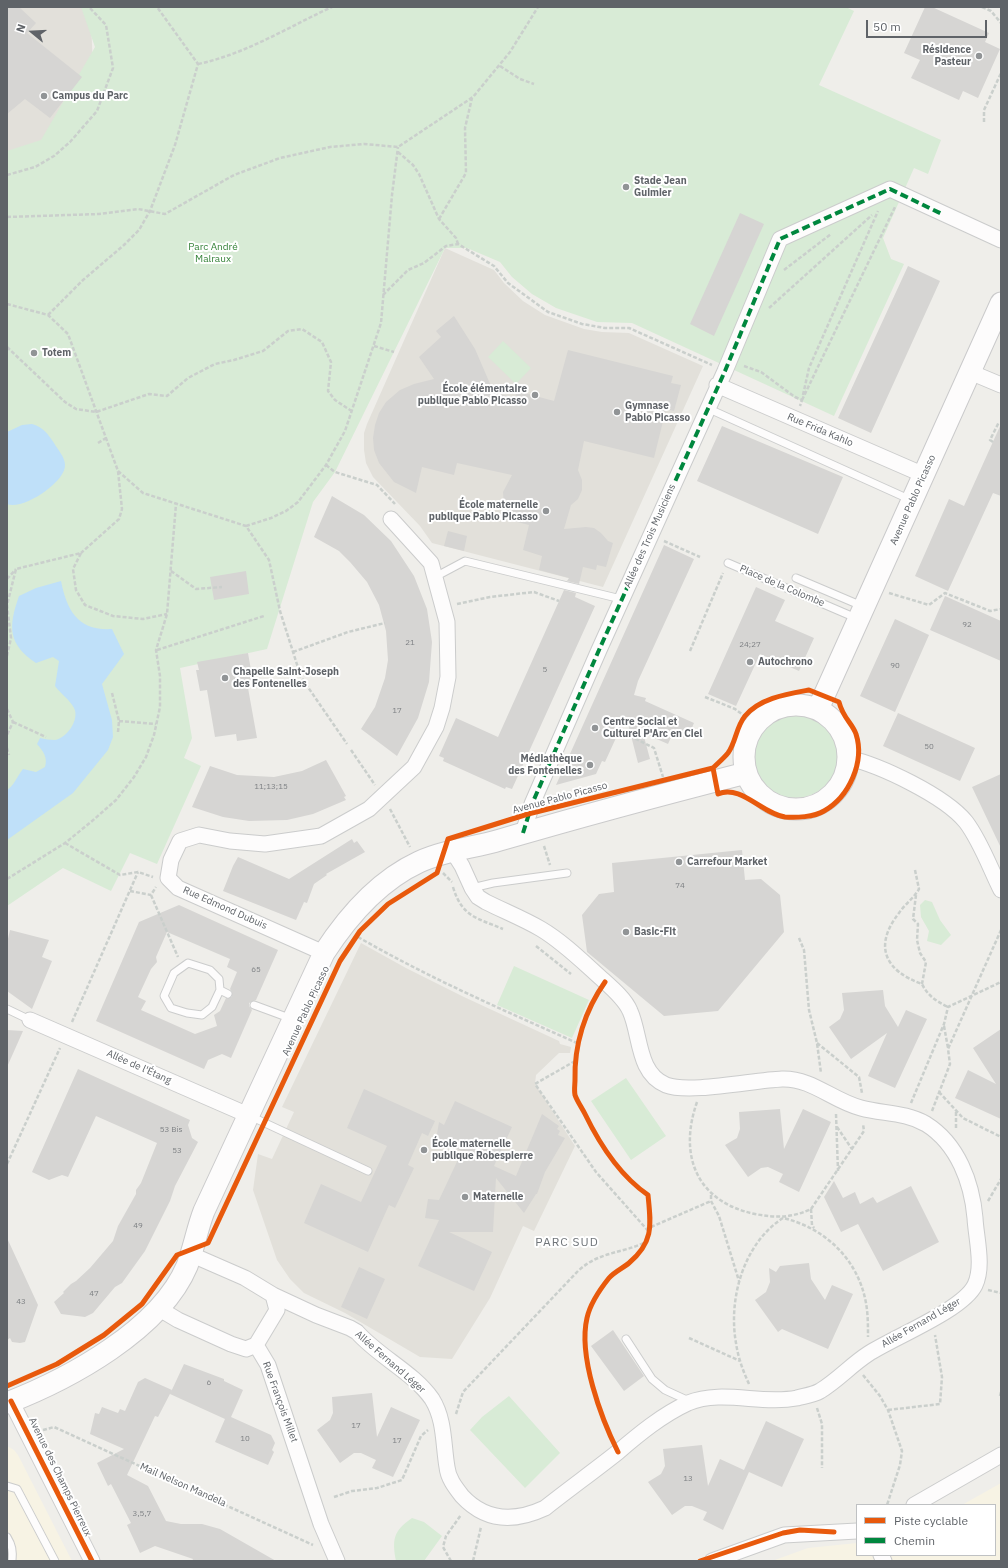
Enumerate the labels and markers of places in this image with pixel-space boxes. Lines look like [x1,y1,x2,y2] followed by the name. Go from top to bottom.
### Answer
[922,44,971,68] place label: Résidence Pasteur
[974,51,984,61] marker: Résidence Pasteur
[52,90,128,102] place label: Campus du Parc
[39,91,49,101] marker: Campus du Parc
[634,175,687,198] place label: Stade Jean Guimier
[621,182,631,192] marker: Stade Jean Guimier
[42,347,71,359] place label: Totem
[29,348,39,358] marker: Totem
[418,383,527,406] place label: École élémentaire publique Pablo Picasso
[530,390,540,400] marker: École élémentaire publique Pablo Picasso
[625,400,690,424] place label: Gymnase Pablo Picasso
[612,407,622,417] marker: Gymnase Pablo Picasso
[429,499,538,522] place label: École maternelle publique Pablo Picasso
[541,506,551,516] marker: École maternelle publique Pablo Picasso
[758,656,813,668] place label: Autochrono
[745,657,755,667] marker: Autochrono
[233,666,339,690] place label: Chapelle Saint-Joseph des Fontenelles
[220,673,230,683] marker: Chapelle Saint-Joseph des Fontenelles
[603,716,702,740] place label: Centre Social et Culturel P'Arc en Ciel
[590,723,600,733] marker: Centre Social et Culturel P'Arc en Ciel
[508,753,582,776] place label: Médiathèque des Fontenelles
[585,760,595,770] marker: Médiathèque des Fontenelles
[687,856,767,868] place label: Carrefour Market
[674,857,684,867] marker: Carrefour Market
[634,926,676,938] place label: Basic-Fit
[621,927,631,937] marker: Basic-Fit
[432,1138,533,1162] place label: École maternelle publique Robespierre
[419,1145,429,1155] marker: École maternelle publique Robespierre
[473,1191,523,1203] place label: Maternelle
[460,1192,470,1202] marker: Maternelle

